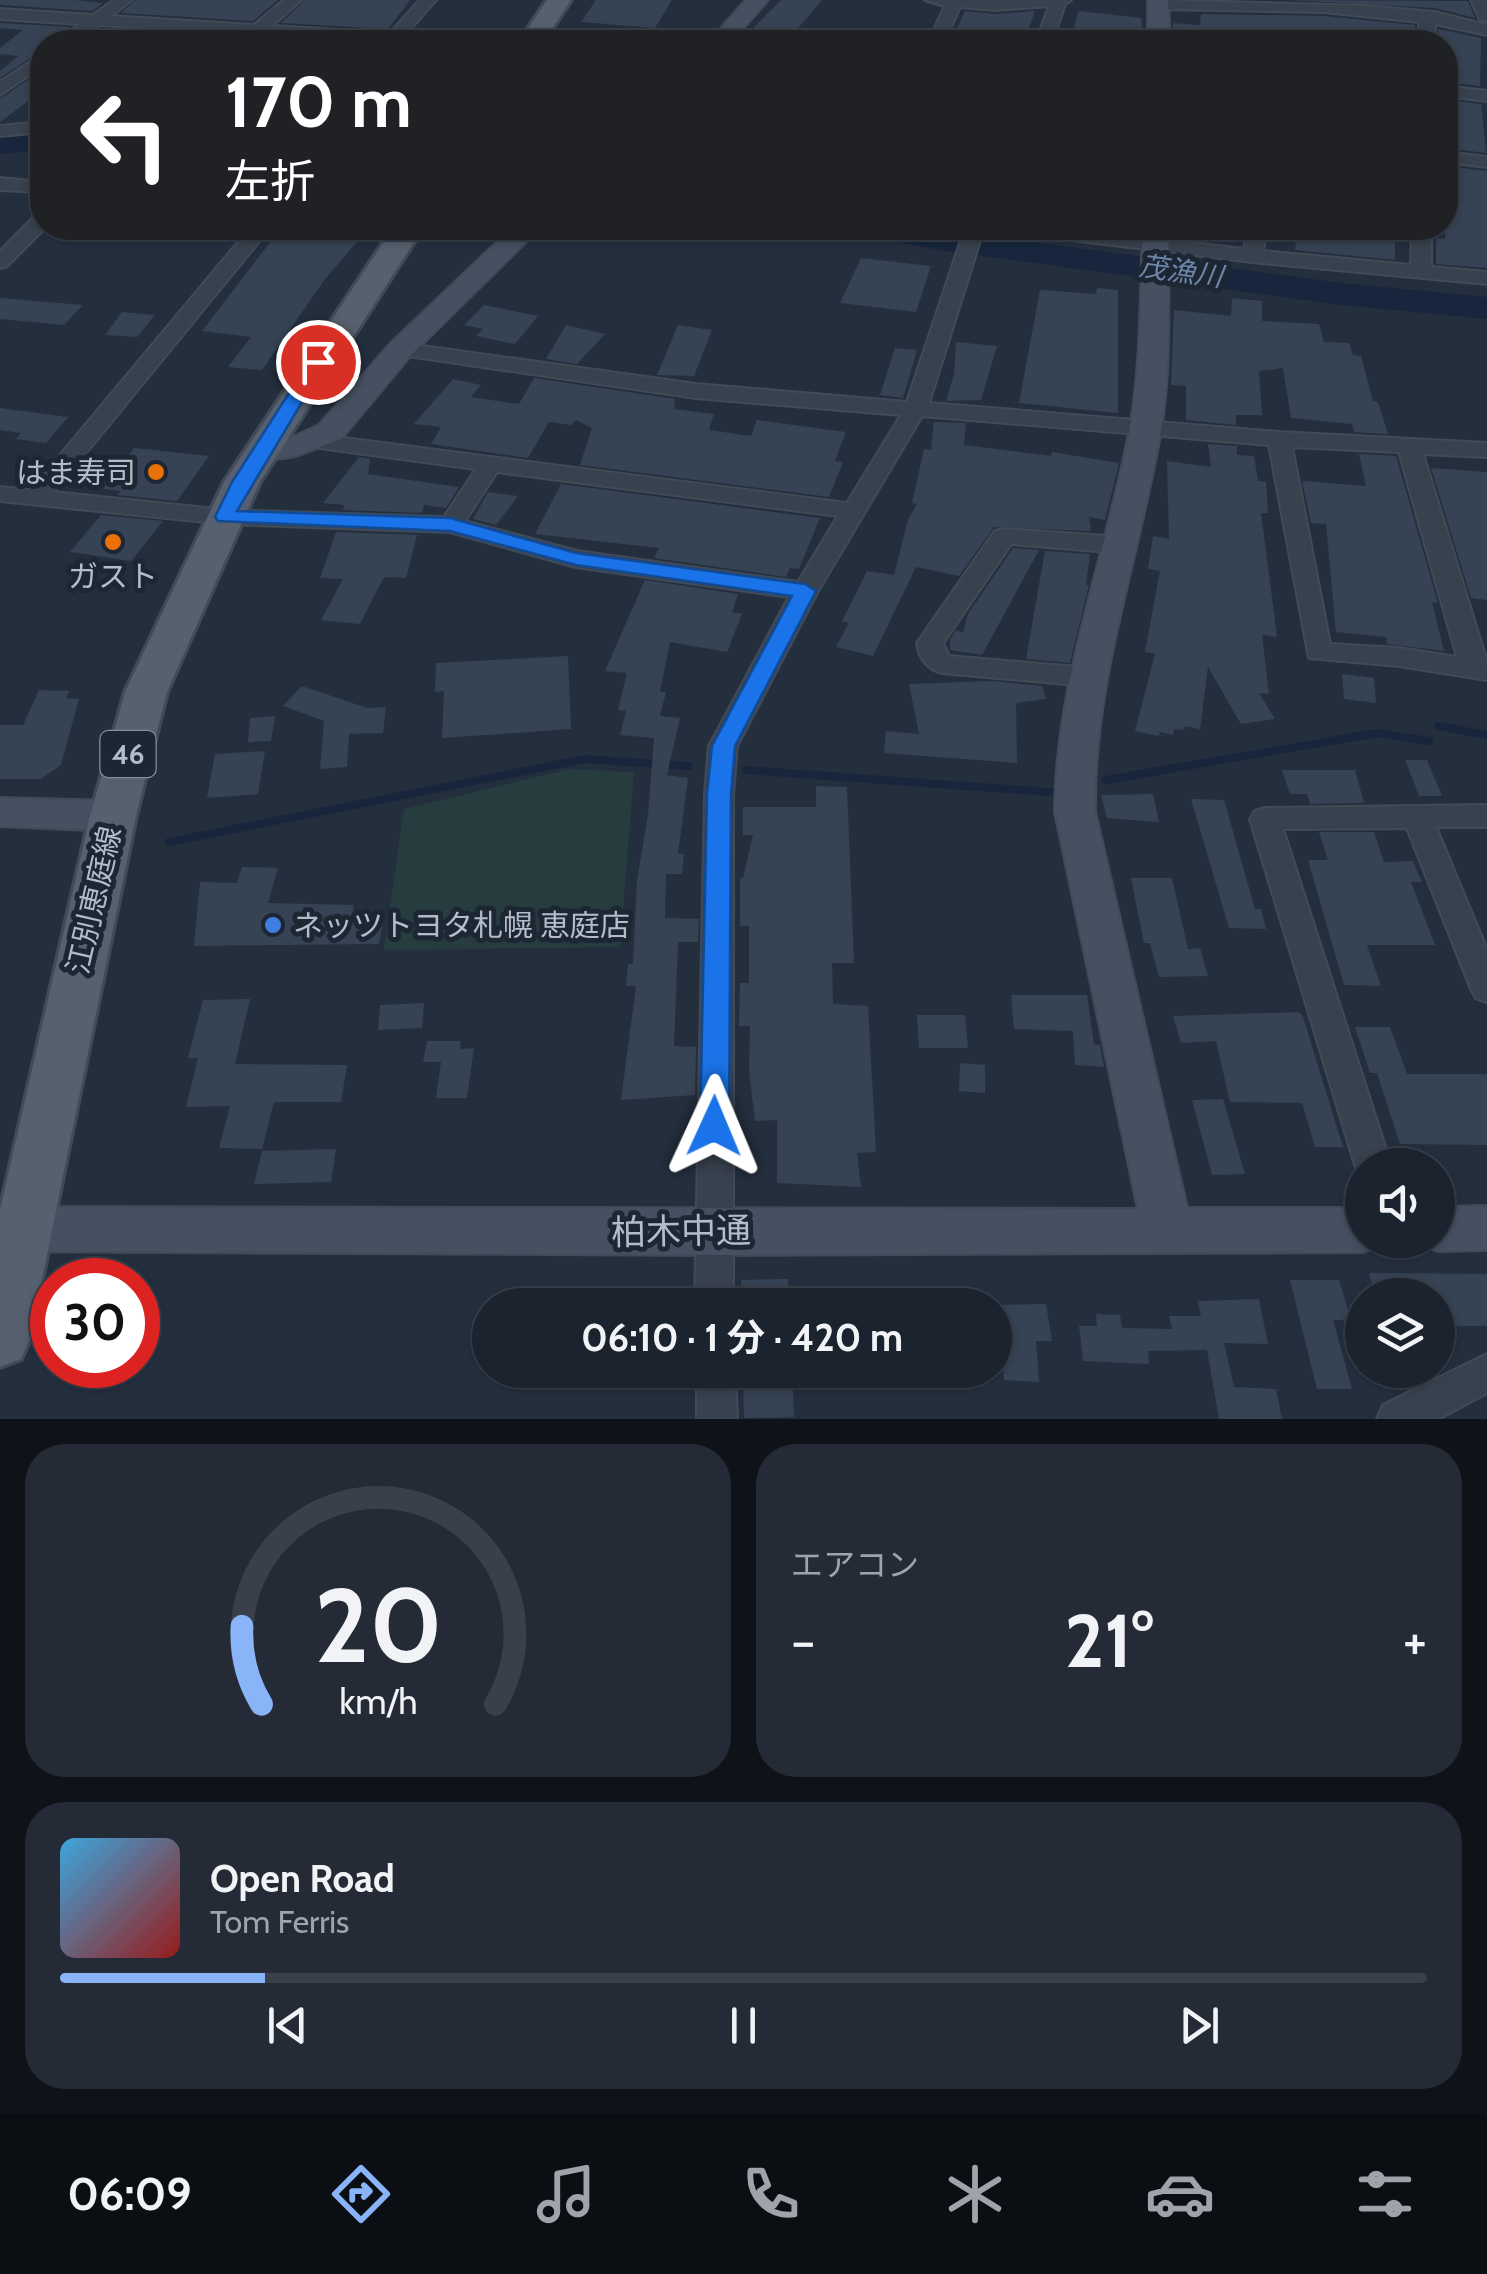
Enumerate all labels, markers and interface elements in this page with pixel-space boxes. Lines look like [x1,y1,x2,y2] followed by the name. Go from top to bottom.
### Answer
[225,59,412,145] text: 170 m
[60,70,190,200] icon: left
[225,154,315,208] text: 左折
[1137,248,1228,294] water label: 茂漁川
[276,320,361,405] pin
[291,335,346,390] icon: arrive
[16,454,136,491] place label: はま寿司
[145,461,167,483] marker: はま寿司
[102,531,124,553] marker: ガスト
[68,558,158,595] place label: ガスト
[100,731,156,777] road number: 46
[59,823,129,977] street label: 江別恵庭線
[293,907,630,944] place label: ネッツトヨタ札幌 恵庭店
[262,914,284,936] marker: ネッツトヨタ札幌 恵庭店
[662,1074,766,1178] position arrow
[1345,1148,1455,1388] map controls
[1345,1148,1455,1258] button: sound
[611,1208,751,1254] street label: 柏木中通
[30,1258,160,1388] speed limit sign: 30
[1345,1278,1455,1388] button: layers
[581,1314,903,1361] text: 06:10 · 1 分 · 420 m
[791,1545,919,1584] text: エアコン
[314,1562,442,1688] text: 20
[1064,1595,1154,1686] text: 21°
[791,1607,815,1674] text: −
[1403,1607,1427,1674] text: +
[339,1680,417,1723] text: km/h
[210,1855,395,1902] text: Open Road
[210,1902,349,1941] text: Tom Ferris
[260,1998,315,2053] icon: previous
[716,1998,771,2053] icon: pause
[1172,1998,1227,2053] icon: next
[326,2159,396,2229] icon: directions
[531,2159,601,2229] icon: music
[736,2159,806,2229] icon: phone
[940,2159,1010,2229] icon: climate
[1145,2159,1215,2229] icon: car
[1350,2159,1420,2229] icon: filters
[67,2167,191,2221] text: 06:09

